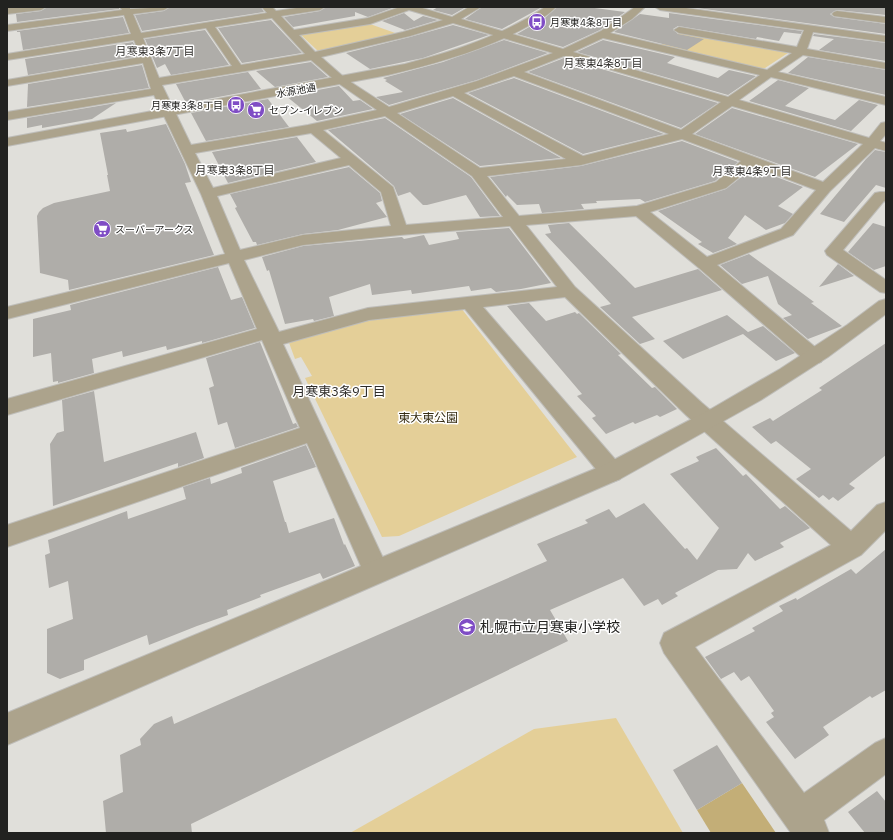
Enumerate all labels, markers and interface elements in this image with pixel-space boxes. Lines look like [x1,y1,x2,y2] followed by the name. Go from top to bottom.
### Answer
[527,12,547,32] bus stop icon: 月寒東4条8丁目
[550,16,622,29] place label: 月寒東4条8丁目
[115,44,195,58] district label: 月寒東3条7丁目
[563,56,643,70] district label: 月寒東4条8丁目
[275,81,317,100] street label: 水源池通
[226,95,246,115] bus stop icon: 月寒東3条8丁目
[151,99,223,112] place label: 月寒東3条8丁目
[246,100,266,120] supermarket icon: セブン-イレブン
[269,104,343,117] place label: セブン-イレブン
[195,163,275,177] district label: 月寒東3条8丁目
[712,164,792,178] district label: 月寒東4条9丁目
[92,219,112,239] supermarket icon: スーパーアークス
[115,223,194,236] place label: スーパーアークス
[292,383,386,400] district label: 月寒東3条9丁目
[398,410,458,425] park label: 東大東公園
[457,617,477,637] school or university icon: 札幌市立月寒東小学校
[480,618,620,636] place label: 札幌市立月寒東小学校

